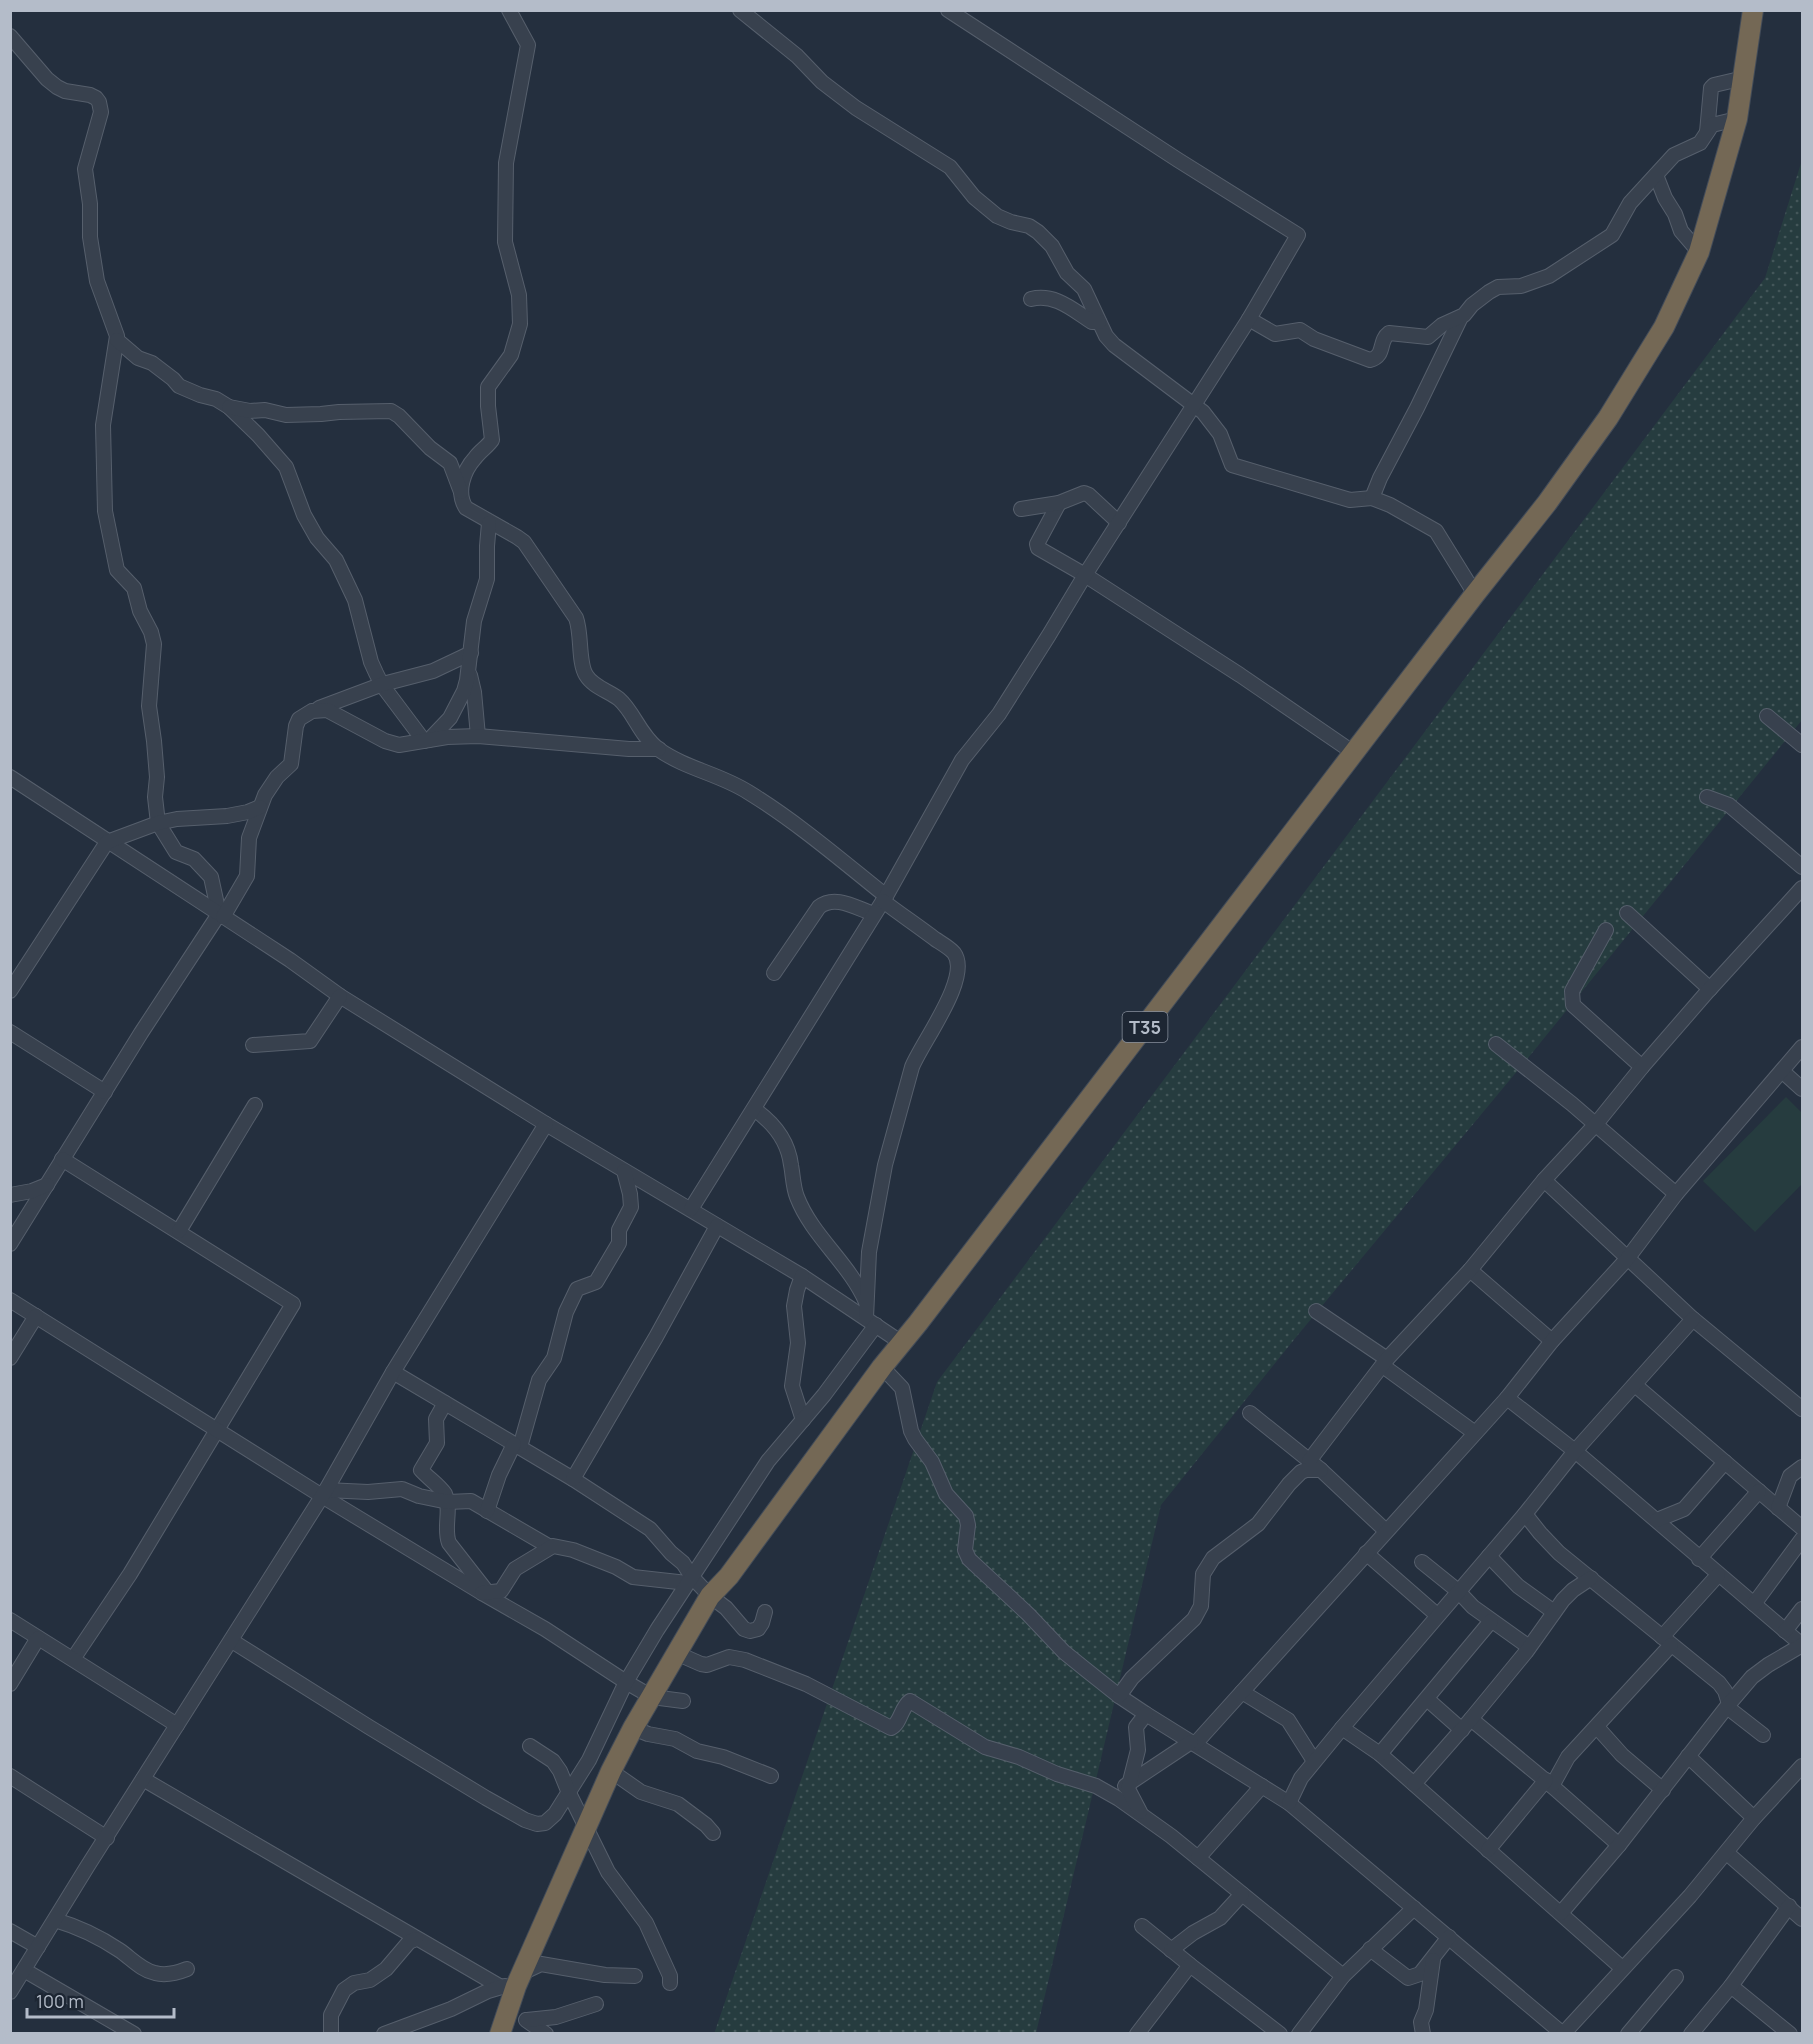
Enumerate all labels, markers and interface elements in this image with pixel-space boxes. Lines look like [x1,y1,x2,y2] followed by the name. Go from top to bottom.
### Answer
[1122,1012,1168,1042] road number: T35
[27,1981,174,2019] scale bar
[36,1989,84,2013] text: 100 m

